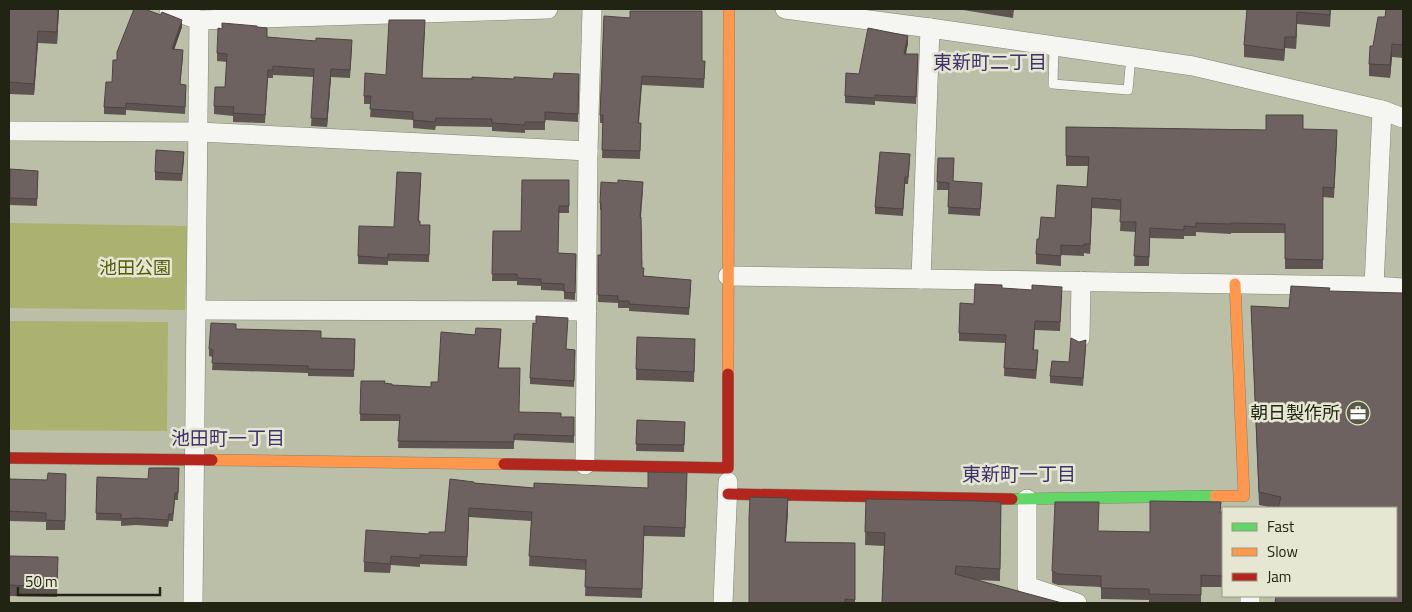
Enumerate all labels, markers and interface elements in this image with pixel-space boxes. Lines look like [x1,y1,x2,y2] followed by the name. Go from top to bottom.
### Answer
[933,47,1047,76] district label: 東新町二丁目
[99,254,171,281] park label: 池田公園
[1250,399,1340,426] place label: 朝日製作所
[1345,400,1371,426] office icon: 朝日製作所
[171,423,285,452] district label: 池田町一丁目
[962,459,1076,488] district label: 東新町一丁目
[1222,507,1397,597] legend
[1267,515,1295,538] text: Fast
[1267,540,1298,563] text: Slow
[18,564,160,596] scale bar
[1267,565,1291,588] text: Jam
[25,570,58,593] text: 50 m

